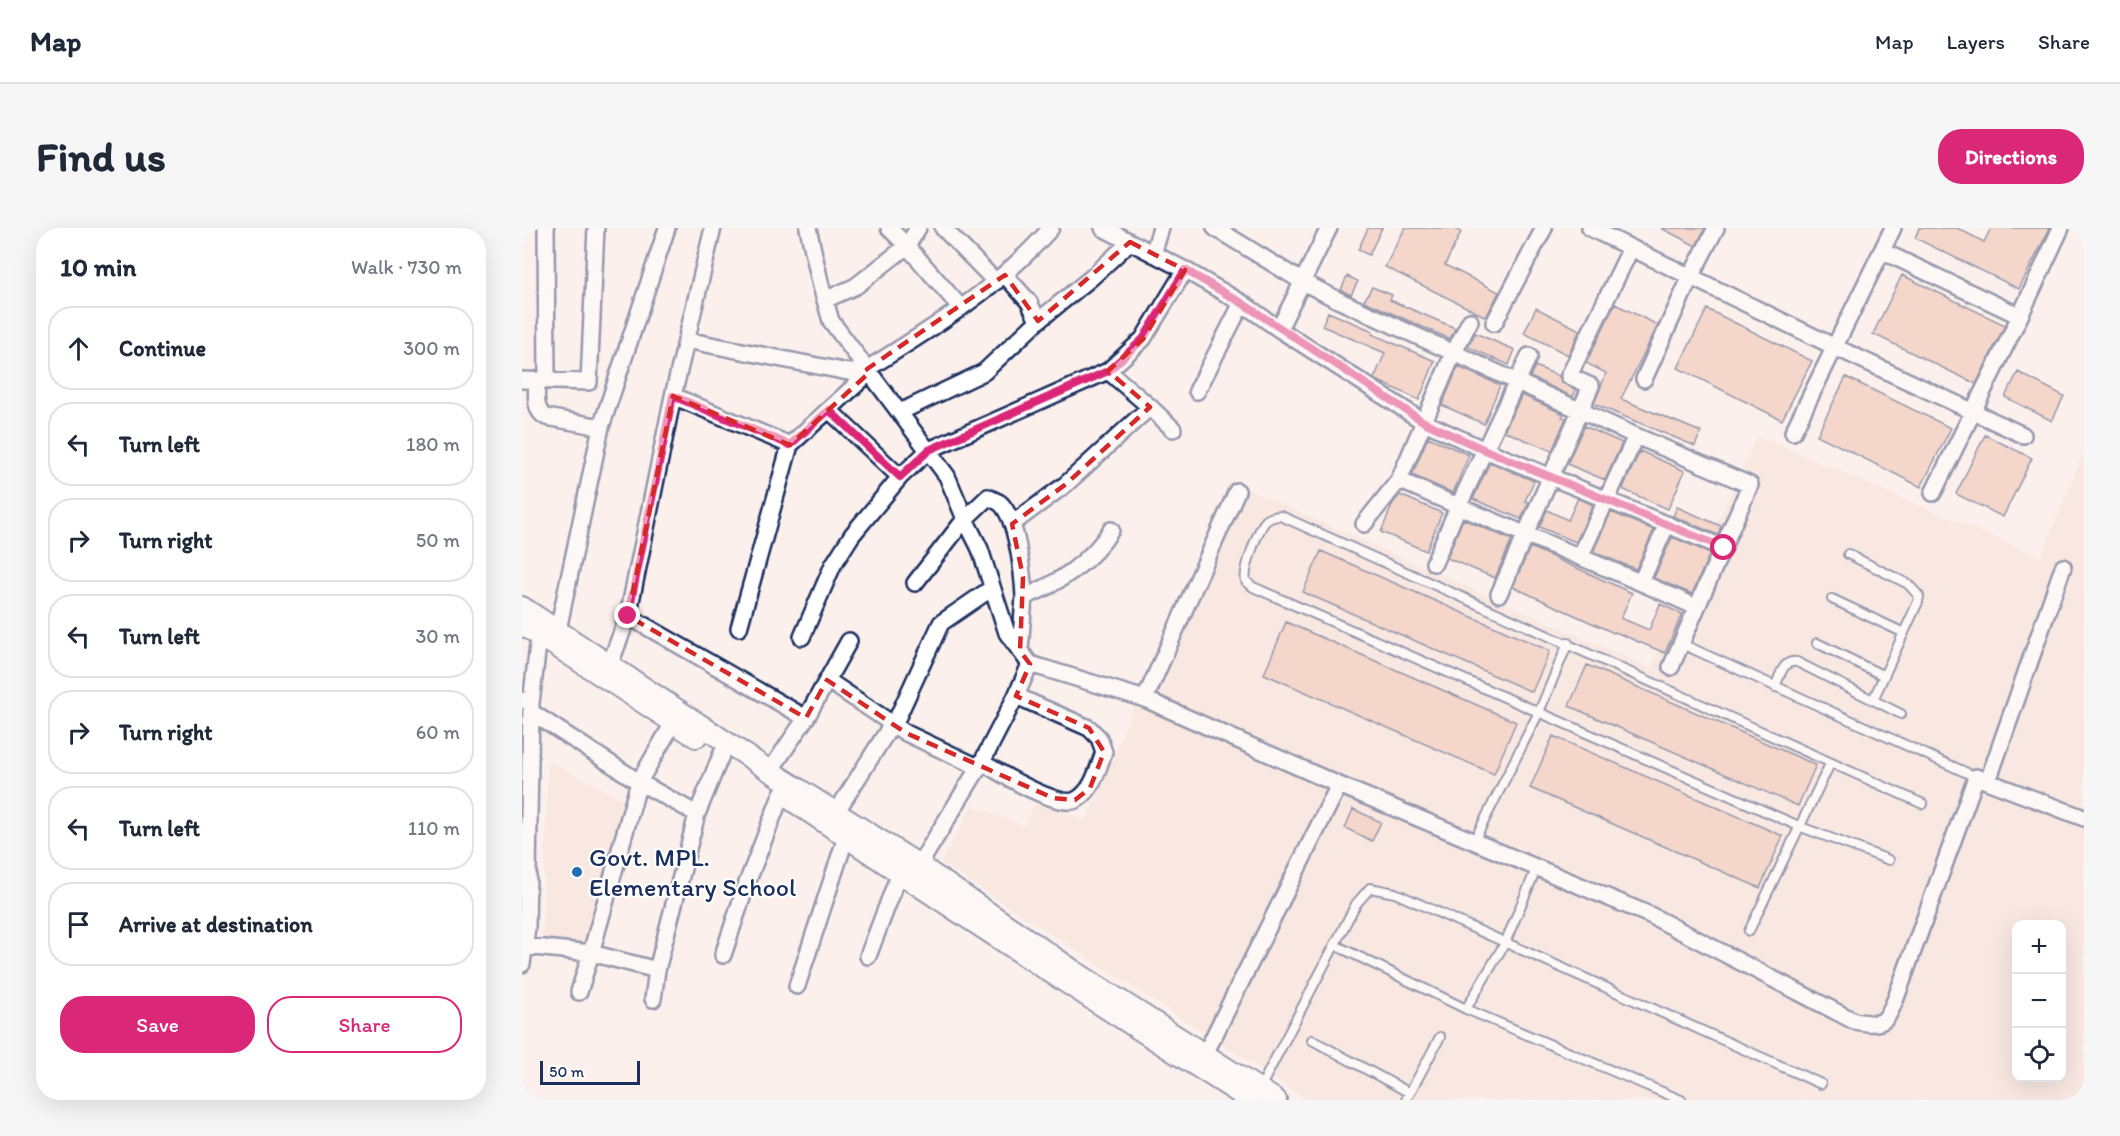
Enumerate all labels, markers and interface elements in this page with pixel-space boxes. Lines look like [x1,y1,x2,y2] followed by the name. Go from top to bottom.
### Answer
[30,24,81,58] text: Map
[1875,29,1914,54] text: Map
[1947,29,2005,54] text: Layers
[2038,29,2090,54] text: Share
[1938,129,2084,184] button: Directions
[36,131,166,182] text: Find us
[60,251,136,283] text: 10 min
[351,255,462,279] text: Walk · 730 m
[62,332,95,365] icon: ahead
[119,335,206,362] text: Continue
[403,336,460,360] text: 300 m
[62,428,95,461] icon: left
[119,431,200,458] text: Turn left
[406,432,460,456] text: 180 m
[62,524,95,557] icon: right
[119,527,213,554] text: Turn right
[416,528,460,552] text: 50 m
[1710,534,1736,560] route start
[614,602,640,628] route end
[62,620,95,653] icon: left
[119,623,200,650] text: Turn left
[415,624,460,648] text: 30 m
[62,716,95,749] icon: right
[119,719,213,746] text: Turn right
[416,720,460,744] text: 60 m
[62,812,95,845] icon: left
[119,815,200,842] text: Turn left
[408,816,460,840] text: 110 m
[589,841,796,903] place label: Govt. MPL. Elementary School
[570,865,584,879] marker: Govt. MPL. Elementary School
[62,908,95,941] icon: arrive
[119,911,313,938] text: Arrive at destination
[2012,920,2066,1082] map controls
[2012,920,2066,974] button: +
[2012,974,2066,1028] button: −
[60,996,255,1053] button: Save
[267,996,462,1053] button: Share
[2012,1028,2066,1082] button: locate
[540,1058,640,1086] scale bar
[549,1062,584,1081] text: 50 m

